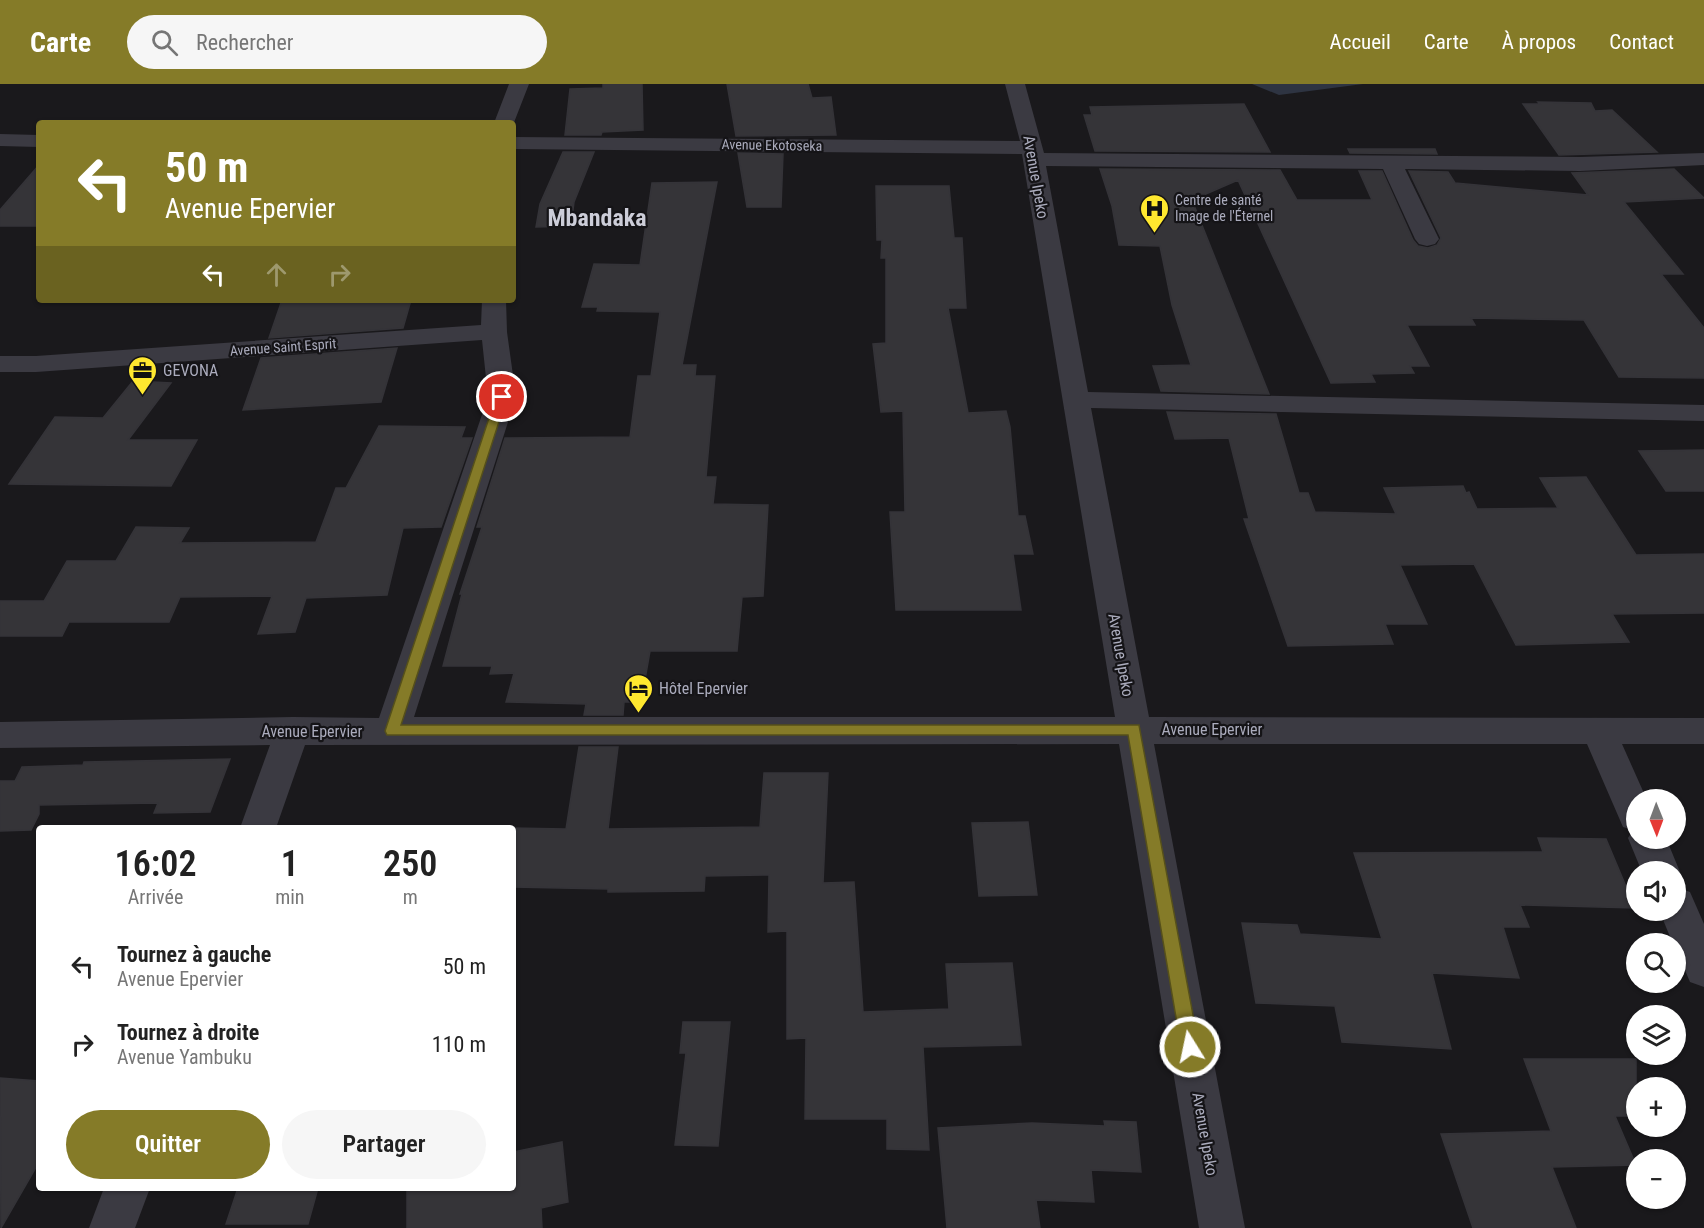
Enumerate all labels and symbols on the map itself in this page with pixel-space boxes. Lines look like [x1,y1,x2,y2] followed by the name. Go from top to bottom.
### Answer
[1019,134,1053,220] street label: Avenue Ipeko
[721,136,823,154] street label: Avenue Ekotoseka
[1138,192,1170,234] hospital icon: Centre de santé Image de l'Éternel
[1175,192,1273,224] place label: Centre de santé Image de l'Éternel
[547,204,647,232] district label: Mbandaka
[229,335,337,359] street label: Avenue Saint Esprit
[126,354,158,396] office icon: GEVONA
[163,361,218,380] place label: GEVONA
[476,371,527,422] pin
[1104,612,1138,698] street label: Avenue Ipeko
[622,672,654,714] hotel icon: Hôtel Epervier
[659,679,748,698] place label: Hôtel Epervier
[1162,720,1263,739] street label: Avenue Epervier
[262,722,363,741] street label: Avenue Epervier
[1626,789,1686,849] north arrow
[1158,1015,1222,1079] position arrow
[1188,1091,1222,1177] street label: Avenue Ipeko

